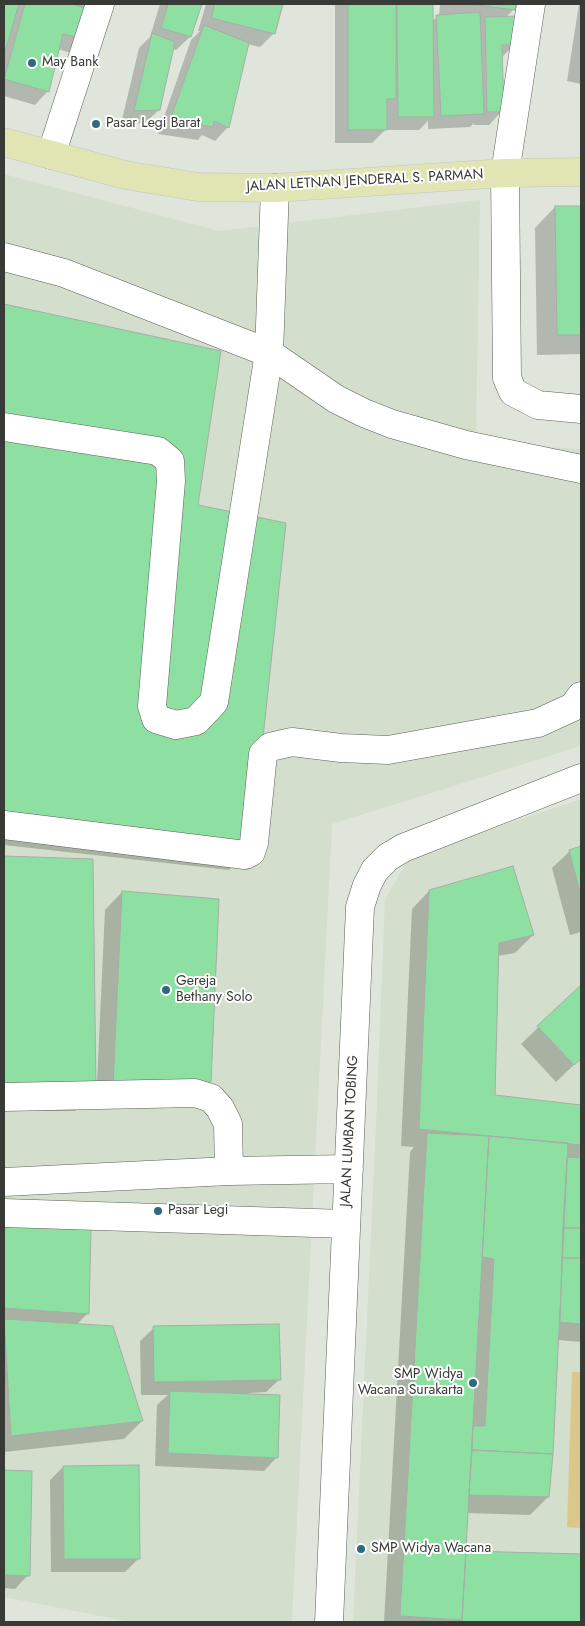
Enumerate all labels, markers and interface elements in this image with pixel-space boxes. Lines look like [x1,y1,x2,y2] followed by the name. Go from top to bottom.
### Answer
[42,55,98,71] place label: May Bank
[26,57,38,69] marker: May Bank
[106,116,200,132] place label: Pasar Legi Barat
[90,118,102,130] marker: Pasar Legi Barat
[246,166,484,196] street label: JALAN LETNAN JENDERAL S. PARMAN
[176,974,252,1006] place label: Gereja Bethany Solo
[160,984,172,996] marker: Gereja Bethany Solo
[338,1055,362,1207] street label: JALAN LUMBAN TOBING
[168,1203,228,1219] place label: Pasar Legi
[152,1205,164,1217] marker: Pasar Legi
[358,1367,463,1400] place label: SMP Widya Wacana Surakarta
[467,1377,479,1389] marker: SMP Widya Wacana Surakarta
[371,1541,491,1557] place label: SMP Widya Wacana
[355,1543,367,1555] marker: SMP Widya Wacana

